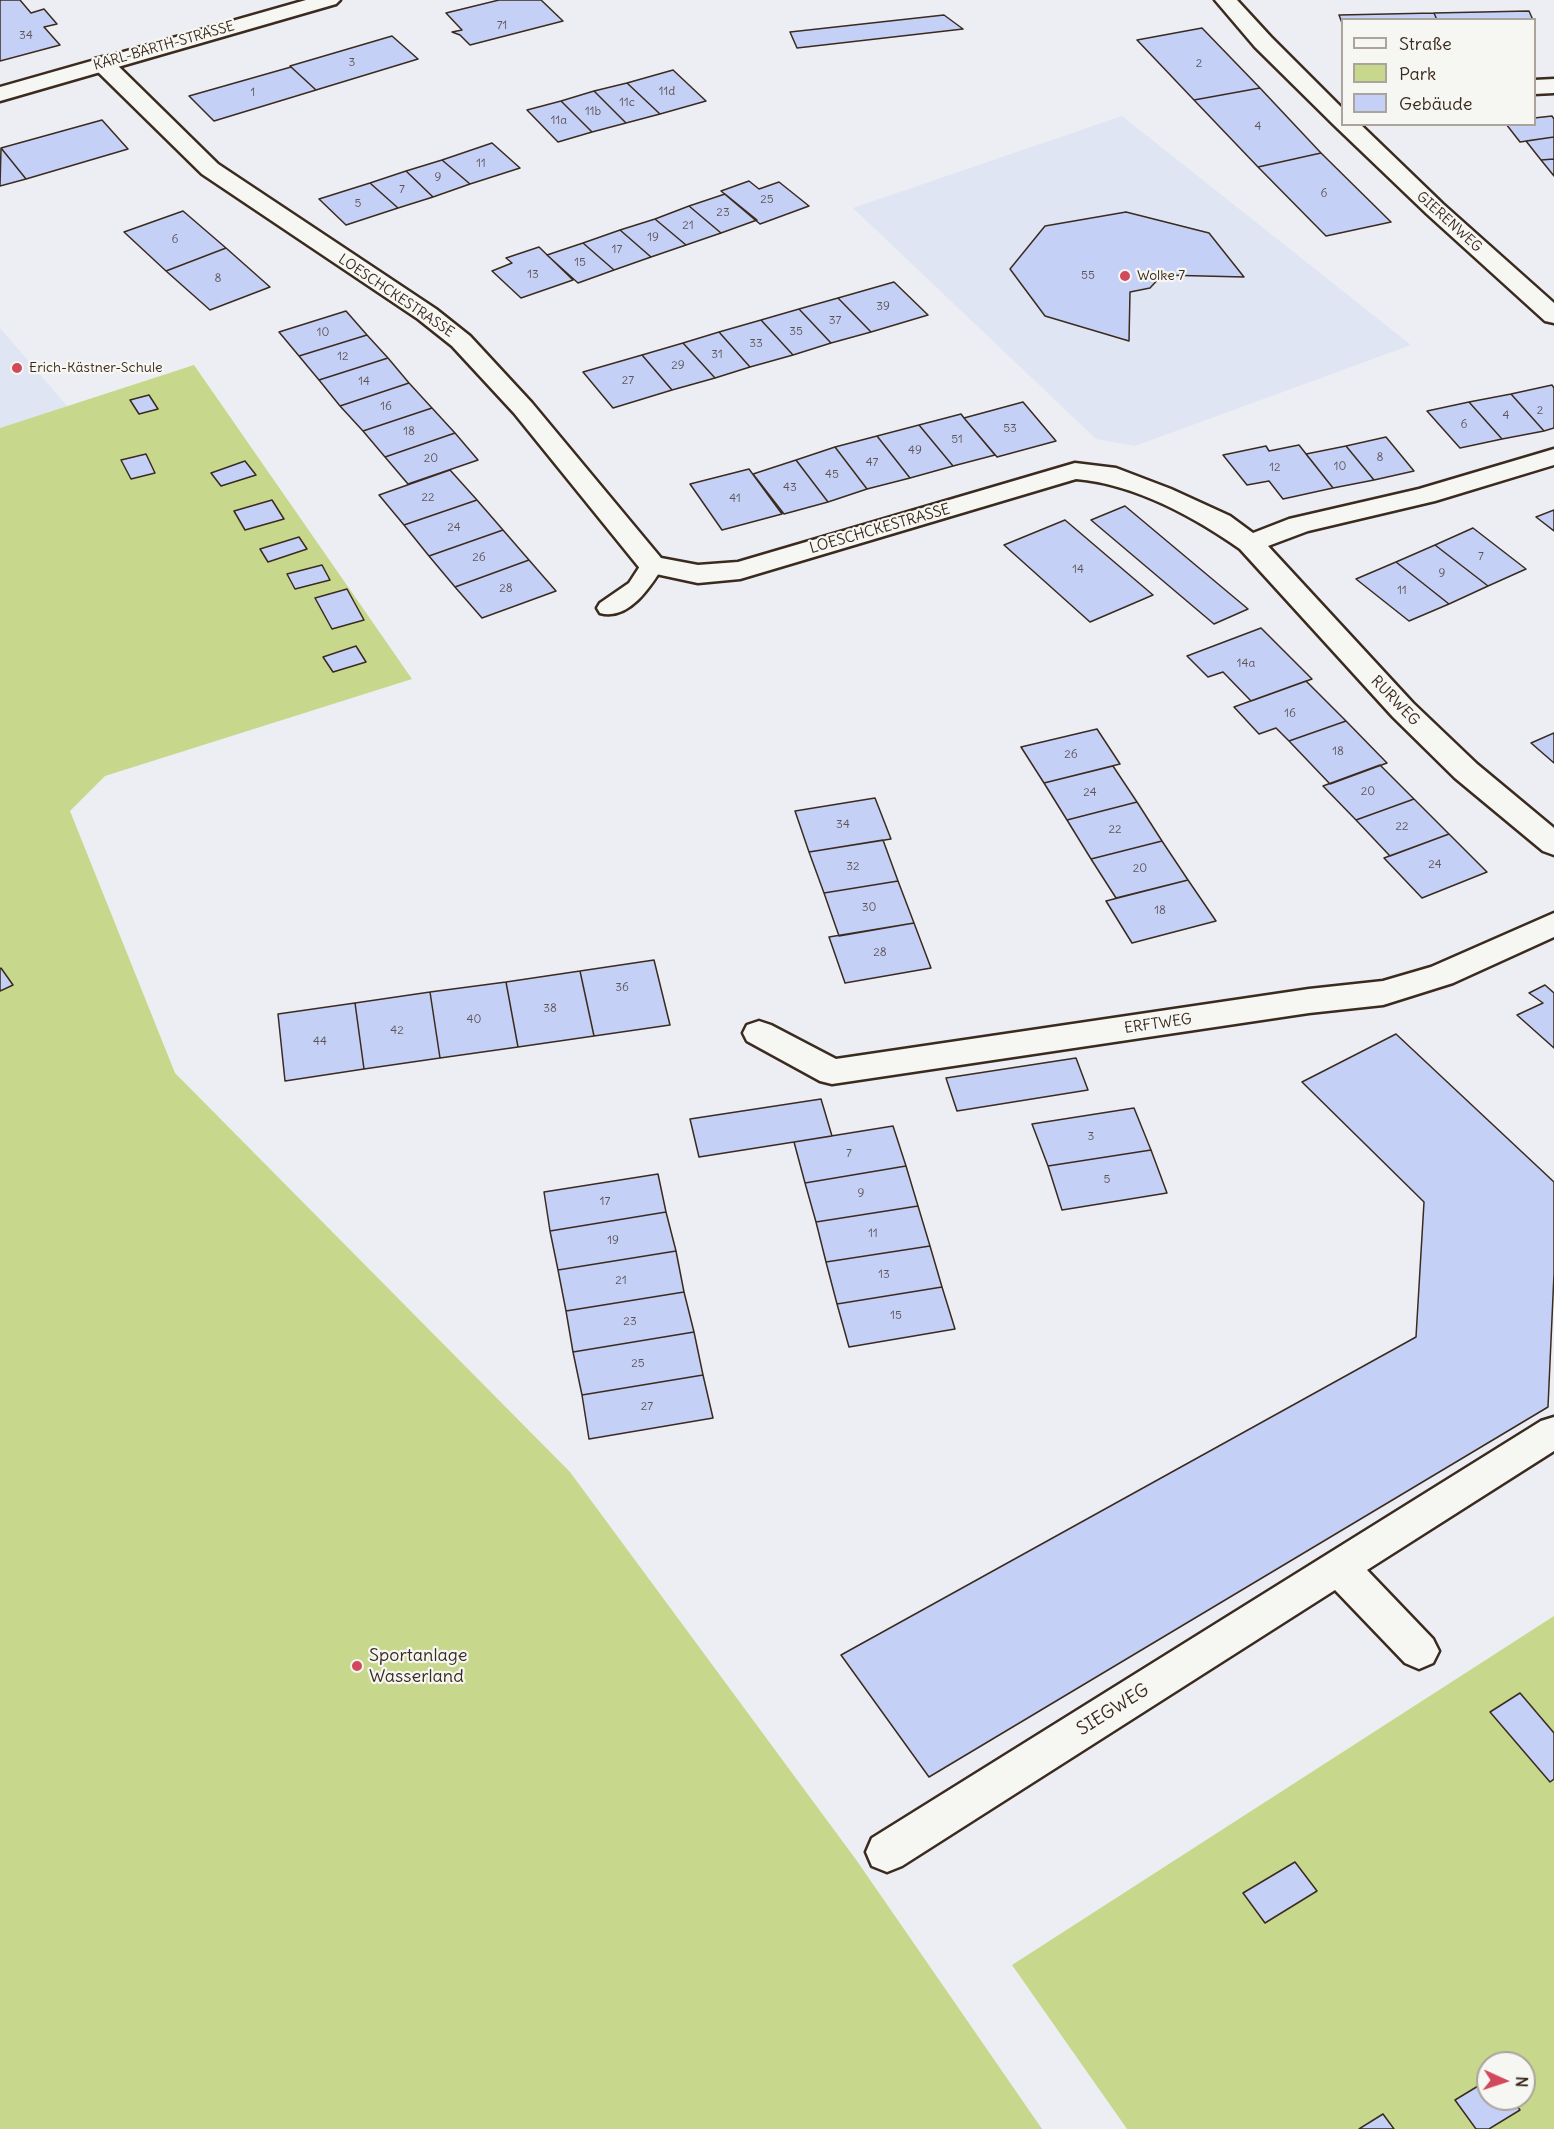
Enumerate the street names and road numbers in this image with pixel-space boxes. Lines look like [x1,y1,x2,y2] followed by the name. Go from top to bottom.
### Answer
[92,18,236,74] street label: KARL-BARTH-STRASSE
[1413,188,1485,256] street label: GIERENWEG
[335,251,457,341] street label: LOESCHCKESTRASSE
[808,500,952,558] street label: LOESCHCKESTRASSE
[1367,672,1423,730] street label: RURWEG
[1123,1010,1193,1038] street label: ERFTWEG
[1073,1679,1153,1741] street label: SIEGWEG

